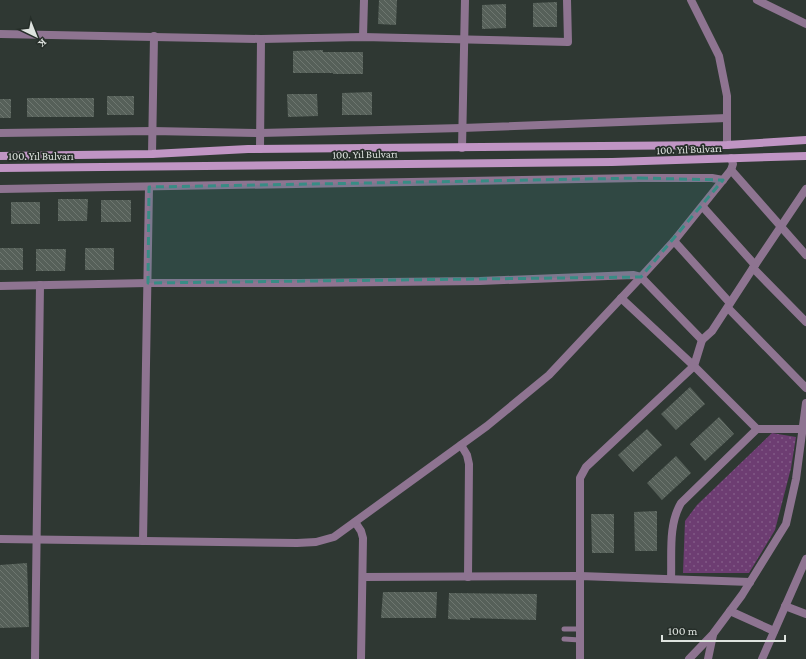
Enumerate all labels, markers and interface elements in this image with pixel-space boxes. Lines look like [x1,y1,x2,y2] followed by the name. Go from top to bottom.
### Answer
[16,16,56,56] north arrow
[35,37,49,51] text: K
[656,142,722,156] street label: 100. Yıl Bulvarı
[332,147,398,161] street label: 100. Yıl Bulvarı
[8,150,74,162] street label: 100. Yıl Bulvarı
[662,617,785,643] scale bar
[668,624,698,638] text: 100 m

